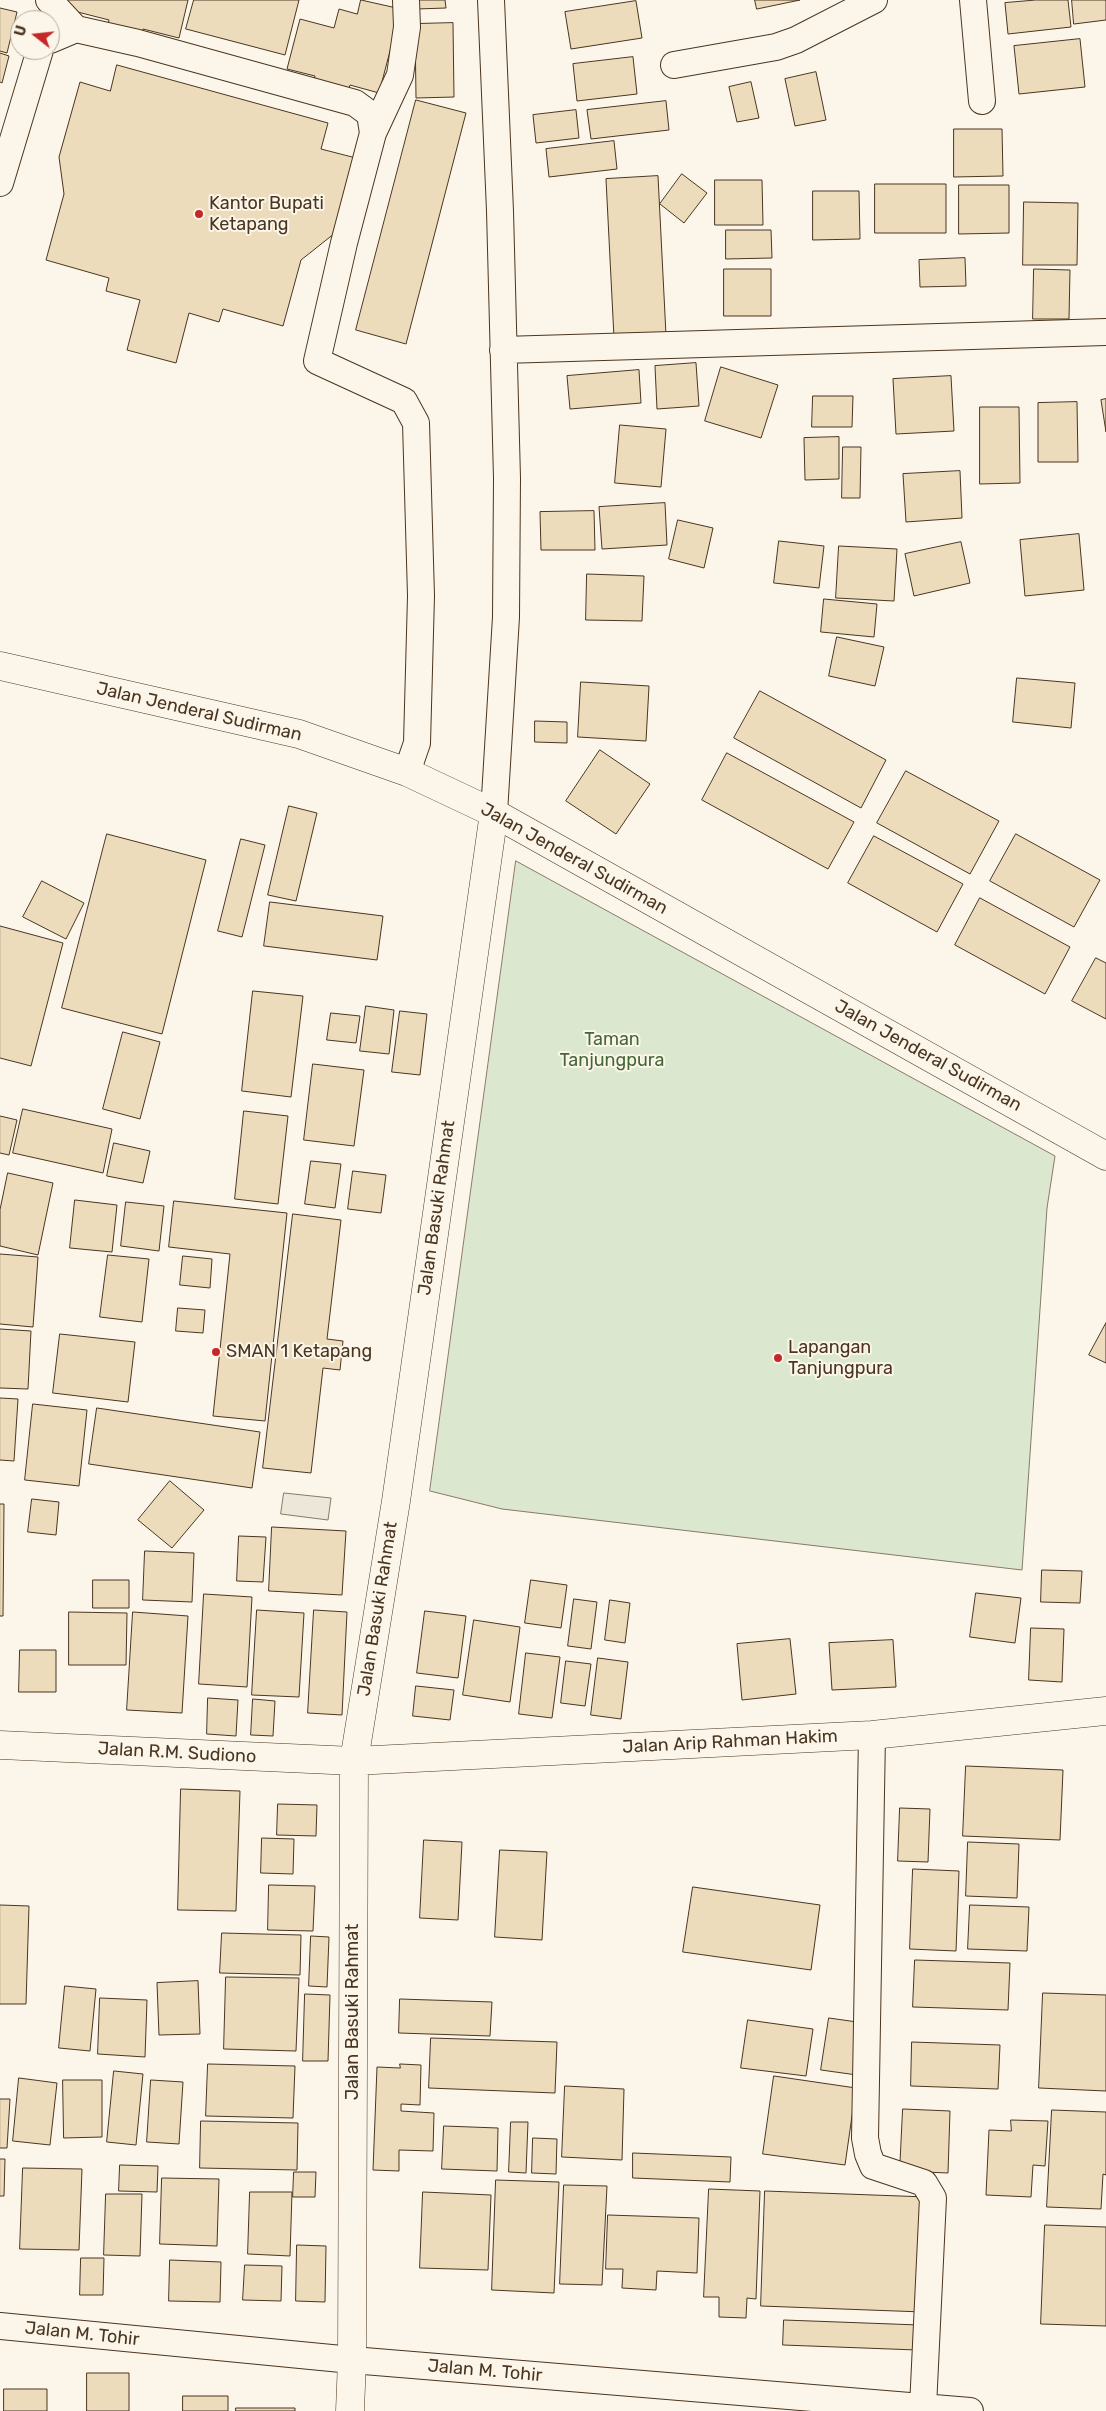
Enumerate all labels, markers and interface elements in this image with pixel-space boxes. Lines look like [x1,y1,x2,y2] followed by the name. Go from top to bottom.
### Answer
[10,10,60,60] north arrow
[11,24,31,38] text: U
[209,193,324,235] place label: Kantor Bupati Ketapang
[193,208,205,220] marker: Kantor Bupati Ketapang
[94,678,304,746] street label: Jalan Jenderal Sudirman
[477,799,671,919] street label: Jalan Jenderal Sudirman
[831,996,1025,1116] street label: Jalan Jenderal Sudirman
[560,1029,664,1072] park label: Taman Tanjungpura
[414,1119,460,1297] street label: Jalan Basuki Rahmat
[788,1337,893,1380] place label: Lapangan Tanjungpura
[226,1341,372,1363] place label: SMAN 1 Ketapang
[210,1346,222,1358] marker: SMAN 1 Ketapang
[772,1352,784,1364] marker: Lapangan Tanjungpura
[354,1520,402,1698] street label: Jalan Basuki Rahmat
[622,1726,838,1758] street label: Jalan Arip Rahman Hakim
[97,1738,257,1768] street label: Jalan R.M. Sudiono
[342,1924,364,2100] street label: Jalan Basuki Rahmat
[24,2317,140,2351] street label: Jalan M. Tohir
[427,2355,543,2387] street label: Jalan M. Tohir

